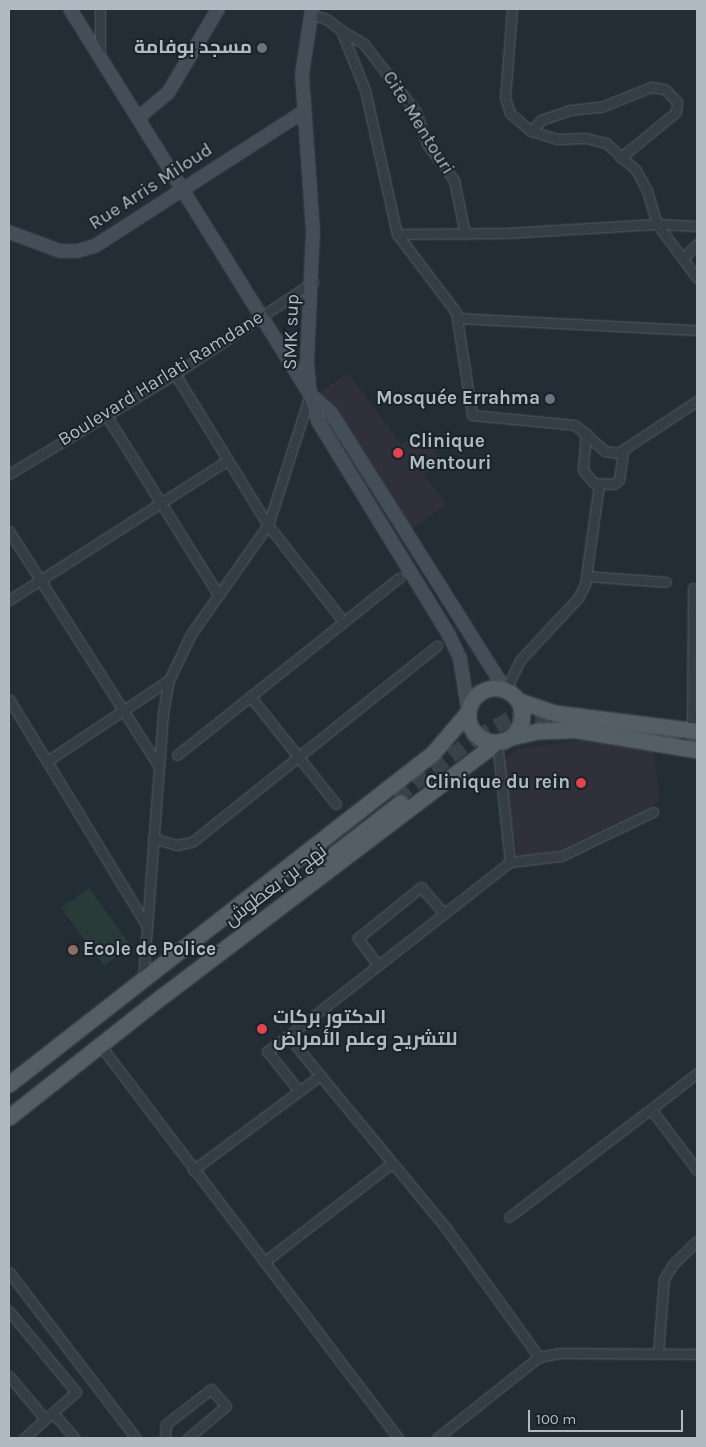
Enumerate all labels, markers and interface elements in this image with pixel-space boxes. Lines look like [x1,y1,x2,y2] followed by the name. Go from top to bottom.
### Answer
[134,37,252,59] place label: مسجد بوفامة
[256,42,268,54] marker: مسجد بوفامة
[377,67,459,179] street label: Cite Mentouri
[85,139,217,235] street label: Rue Arris Miloud
[279,294,305,370] street label: SMK sup
[54,306,268,452] street label: Boulevard Harlati Ramdane
[376,388,540,410] place label: Mosquée Errahma
[544,393,556,405] marker: Mosquée Errahma
[409,431,491,475] place label: Clinique Mentouri
[391,446,405,460] marker: Clinique Mentouri
[426,772,570,794] place label: Clinique du rein
[574,776,588,790] marker: Clinique du rein
[220,840,332,932] street label: نهج بن بعطوش
[83,939,216,961] place label: Ecole de Police
[67,944,79,956] marker: Ecole de Police
[273,1007,458,1051] place label: الدكتور بركات للتشريح وعلم الأمراض
[255,1022,269,1036] marker: الدكتور بركات للتشريح وعلم الأمراض
[531,1400,686,1432] scale bar
[536,1410,576,1428] text: 100 m

